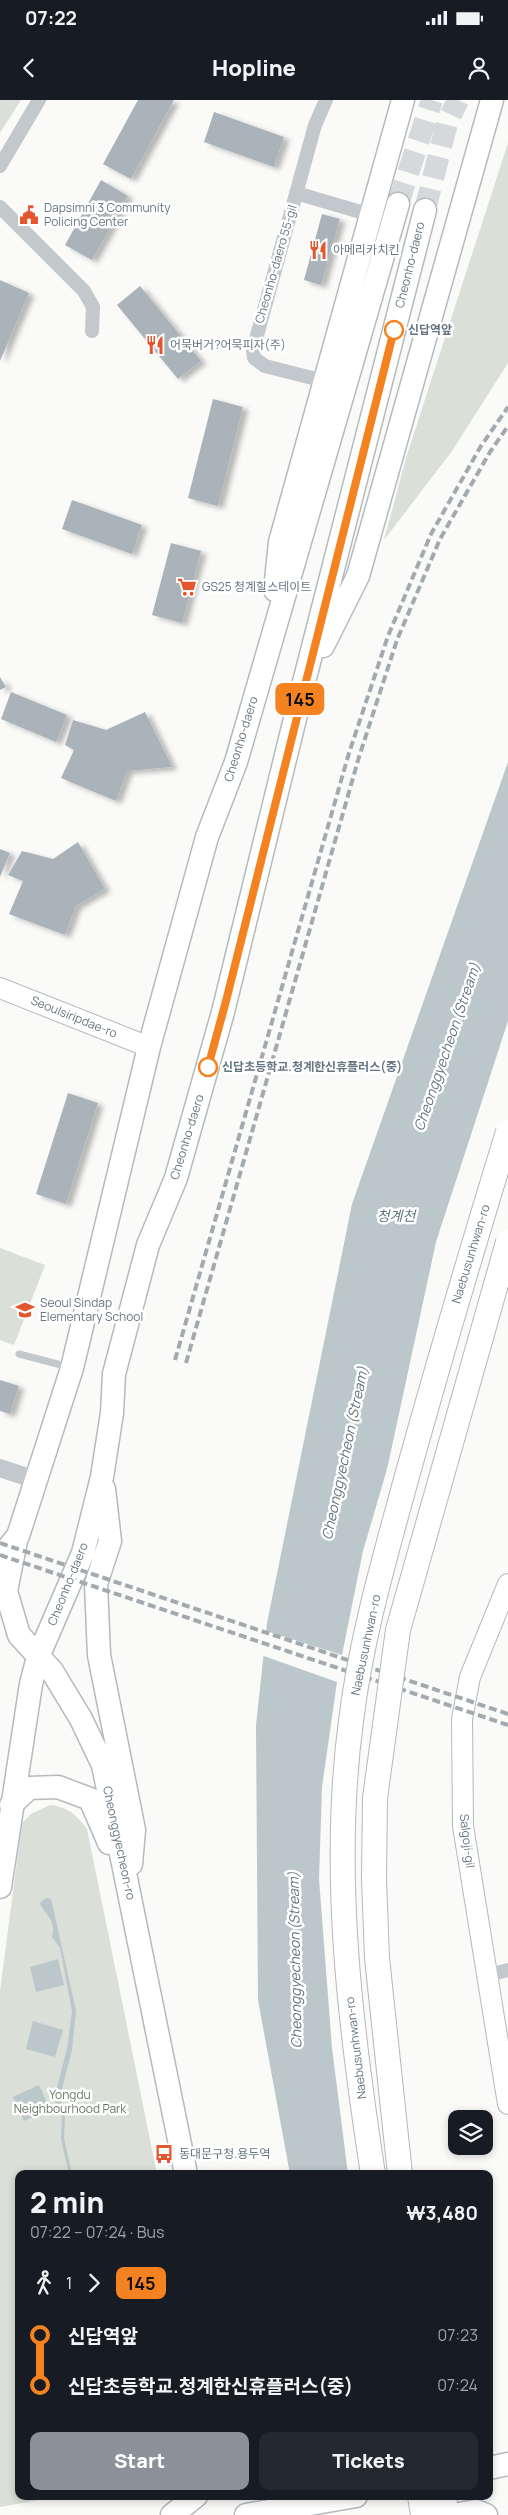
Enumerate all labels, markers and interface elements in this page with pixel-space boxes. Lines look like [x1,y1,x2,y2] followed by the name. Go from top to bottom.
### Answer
[25,5,77,31] text: 07:22
[212,53,296,83] text: Hopline
[15,54,43,82] icon: back
[465,54,493,82] icon: person
[44,199,171,230] place label: Dapsimni 3 Community Policing Center
[250,203,301,325] street label: Cheonho-daero 55-gil
[18,204,40,226] public building icon: Dapsimni 3 Community Policing Center
[391,220,428,310] street label: Cheonho-daero
[307,239,329,261] restaurant icon: 아메리카치킨
[333,241,399,258] place label: 아메리카치킨
[384,320,404,340] marker: 신답역앞
[408,321,452,338] place label: 신답역앞
[144,334,166,356] restaurant icon: 어묵버거?어묵피자(주)
[170,336,286,353] place label: 어묵버거?어묵피자(주)
[176,576,198,598] supermarket icon: GS25 청계힐스테이트
[202,578,311,595] place label: GS25 청계힐스테이트
[271,683,329,715] line badge: 145
[285,687,315,711] text: 145
[219,694,262,784] street label: Cheonho-daero
[409,960,484,1133] water label: Cheonggyecheon (Stream)
[28,991,120,1042] street label: Seoulsiripdae-ro
[198,1057,218,1077] marker: 신답초등학교.청계한신휴플러스(중)
[222,1058,402,1075] place label: 신답초등학교.청계한신휴플러스(중)
[165,1092,208,1182] street label: Cheonho-daero
[447,1202,494,1305] street label: Naebusunhwan-ro
[377,1206,416,1225] water label: 청계천
[40,1294,143,1325] place label: Seoul Sindap Elementary School
[14,1299,36,1321] school or university icon: Seoul Sindap Elementary School
[317,1365,372,1541] water label: Cheonggyecheon (Stream)
[43,1540,92,1628] street label: Cheonho-daero
[347,1593,385,1697] street label: Naebusunhwan-ro
[99,1785,140,1901] street label: Cheonggyecheon-ro
[456,1813,479,1869] street label: Salgoji-gil
[283,1872,306,2048] water label: Cheonggyecheon (Stream)
[341,1996,370,2100] street label: Naebusunhwan-ro
[14,2086,127,2117] park label: Yongdu Neighbourhood Park
[448,2110,493,2155] map controls
[448,2110,493,2155] button: layers
[153,2143,175,2165] bus stop icon: 동대문구청.용두역
[179,2145,270,2162] place label: 동대문구청.용두역
[30,2183,104,2221] text: 2 min
[406,2200,478,2226] text: ₩3,480
[30,2221,164,2243] text: 07:22 – 07:24 · Bus
[30,2269,58,2297] icon: walk
[80,2269,108,2297] icon: forward
[126,2271,156,2295] text: 145
[66,2272,72,2294] text: 1
[68,2323,138,2349] text: 신답역앞
[437,2324,478,2346] text: 07:23
[68,2373,353,2399] text: 신답초등학교.청계한신휴플러스(중)
[437,2374,478,2396] text: 07:24
[30,2432,249,2490] button: Start
[259,2432,478,2490] button: Tickets

